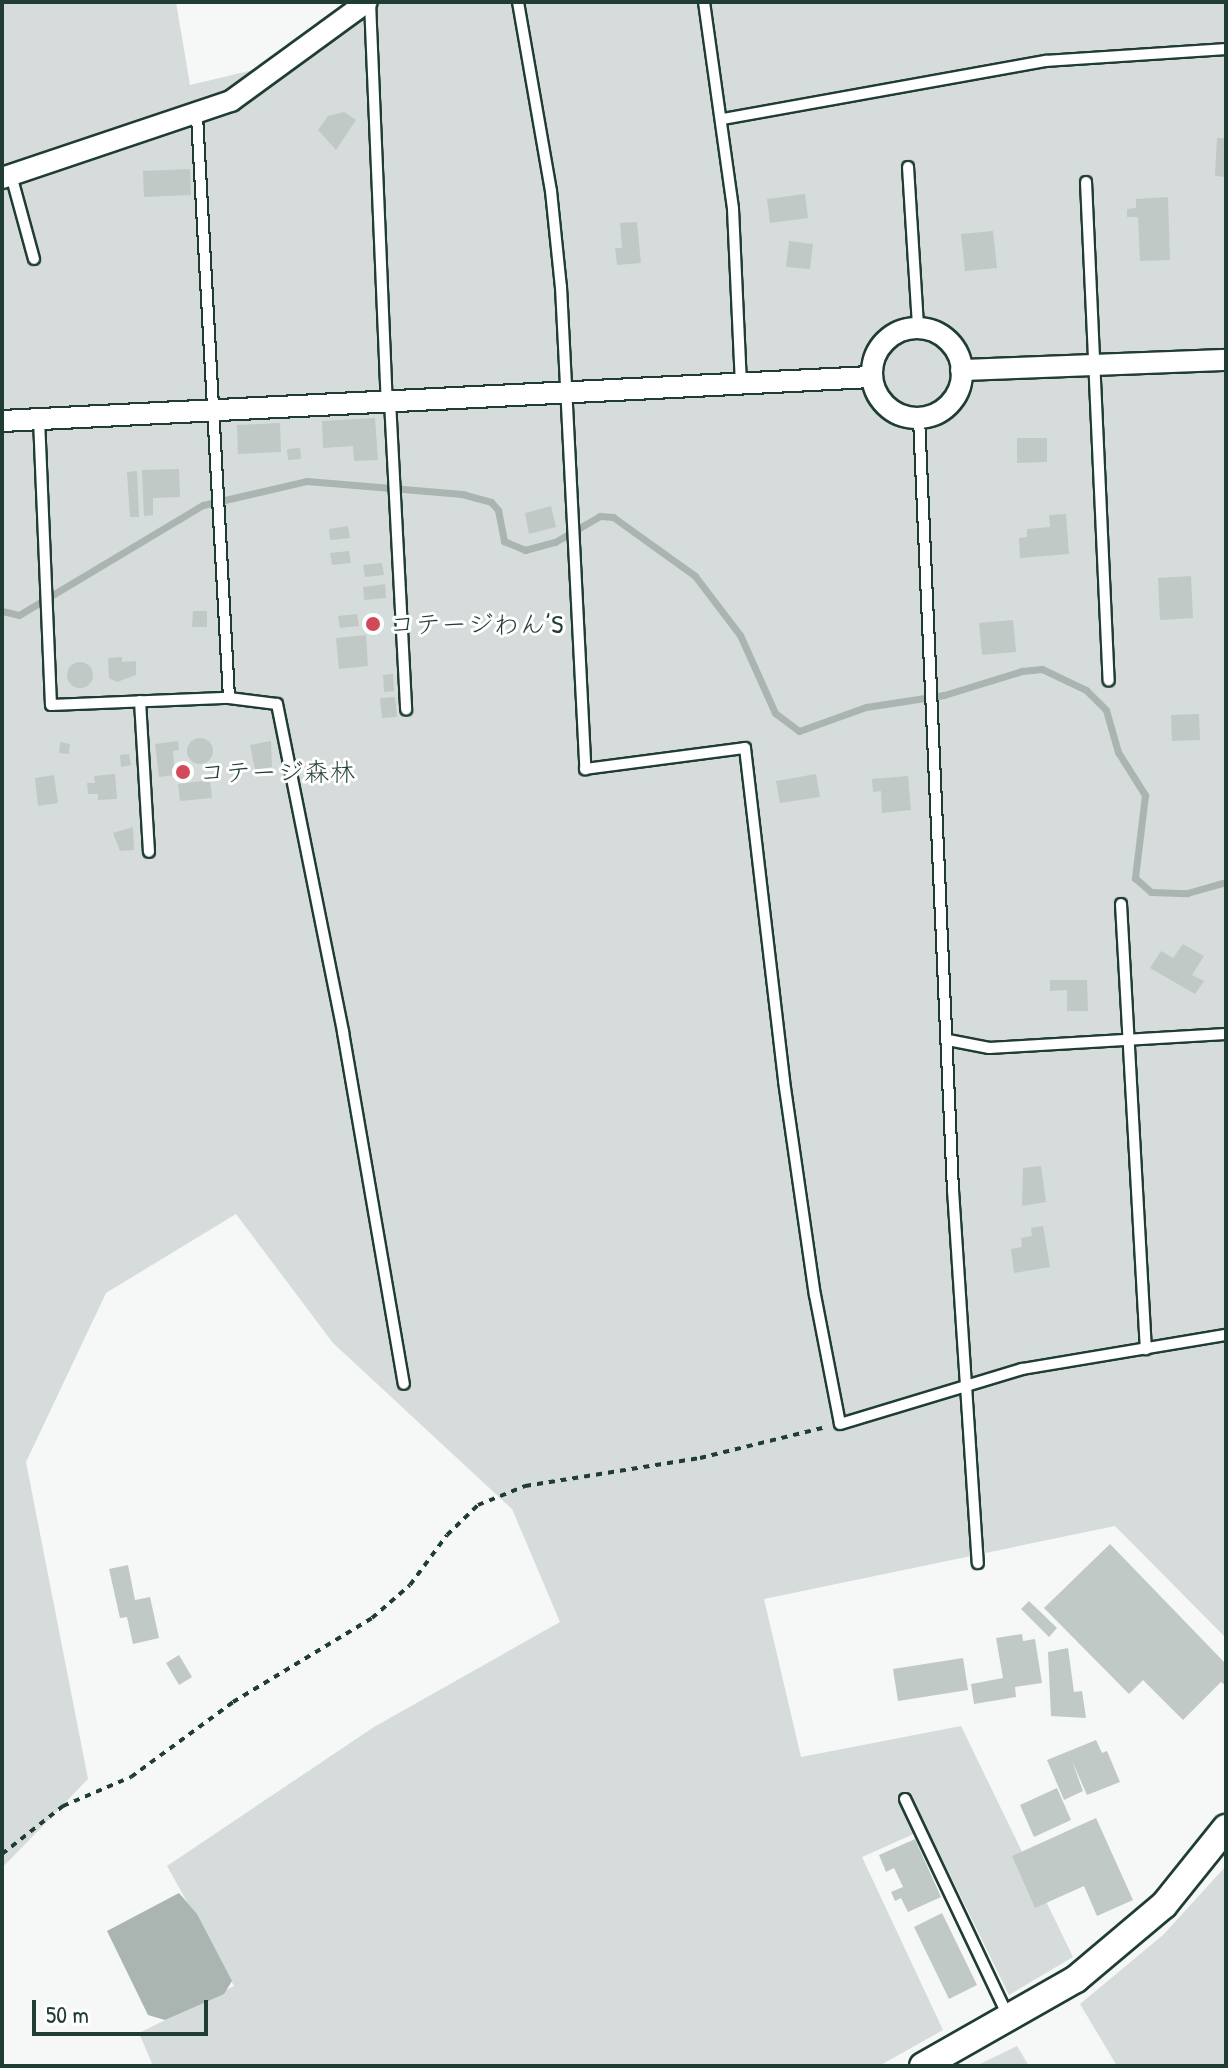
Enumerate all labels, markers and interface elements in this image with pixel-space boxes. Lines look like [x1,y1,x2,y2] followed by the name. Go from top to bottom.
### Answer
[389,608,563,640] place label: コテージわん’S
[364,615,382,633] marker: コテージわん’S
[199,756,355,788] place label: コテージ森林
[174,763,192,781] marker: コテージ森林
[36,1984,212,2034] scale bar
[46,1998,89,2030] text: 50 m

